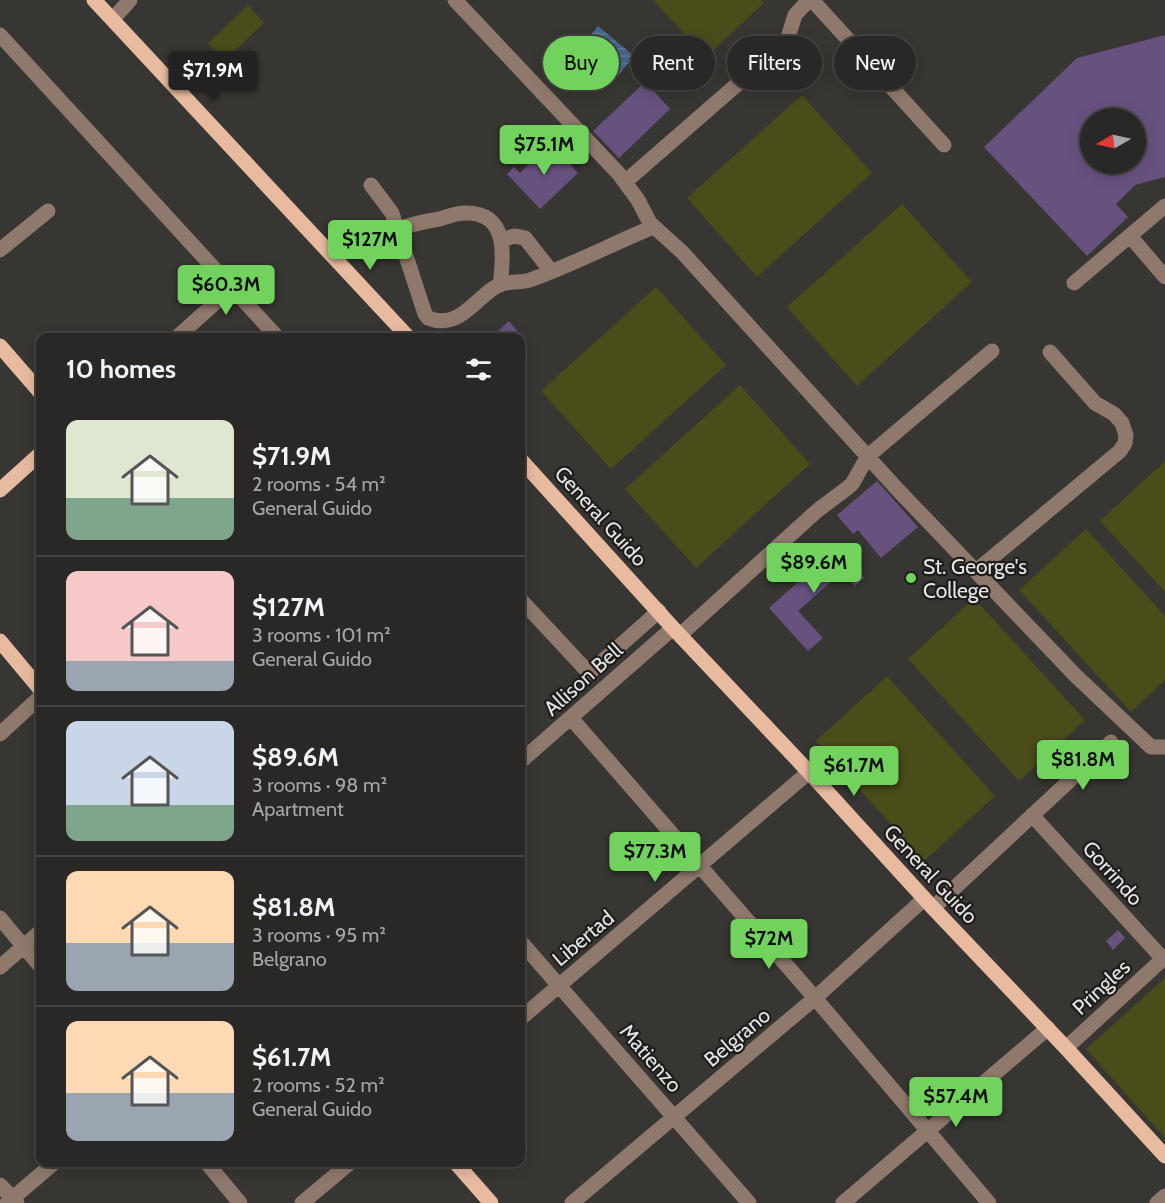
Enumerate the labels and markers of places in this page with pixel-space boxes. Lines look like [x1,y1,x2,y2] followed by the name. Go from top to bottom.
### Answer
[164,51,262,102] pin: $71.9M
[495,125,593,176] pin: $75.1M
[328,220,412,271] pin: $127M
[177,265,275,316] pin: $60.3M
[765,543,863,594] pin: $89.6M
[923,554,1027,603] place label: St. George's College
[904,571,918,585] marker: St. George's College
[1034,740,1132,791] pin: $81.8M
[805,746,903,797] pin: $61.7M
[606,832,704,883] pin: $77.3M
[733,919,805,970] pin: $72M
[907,1077,1005,1128] pin: $57.4M

